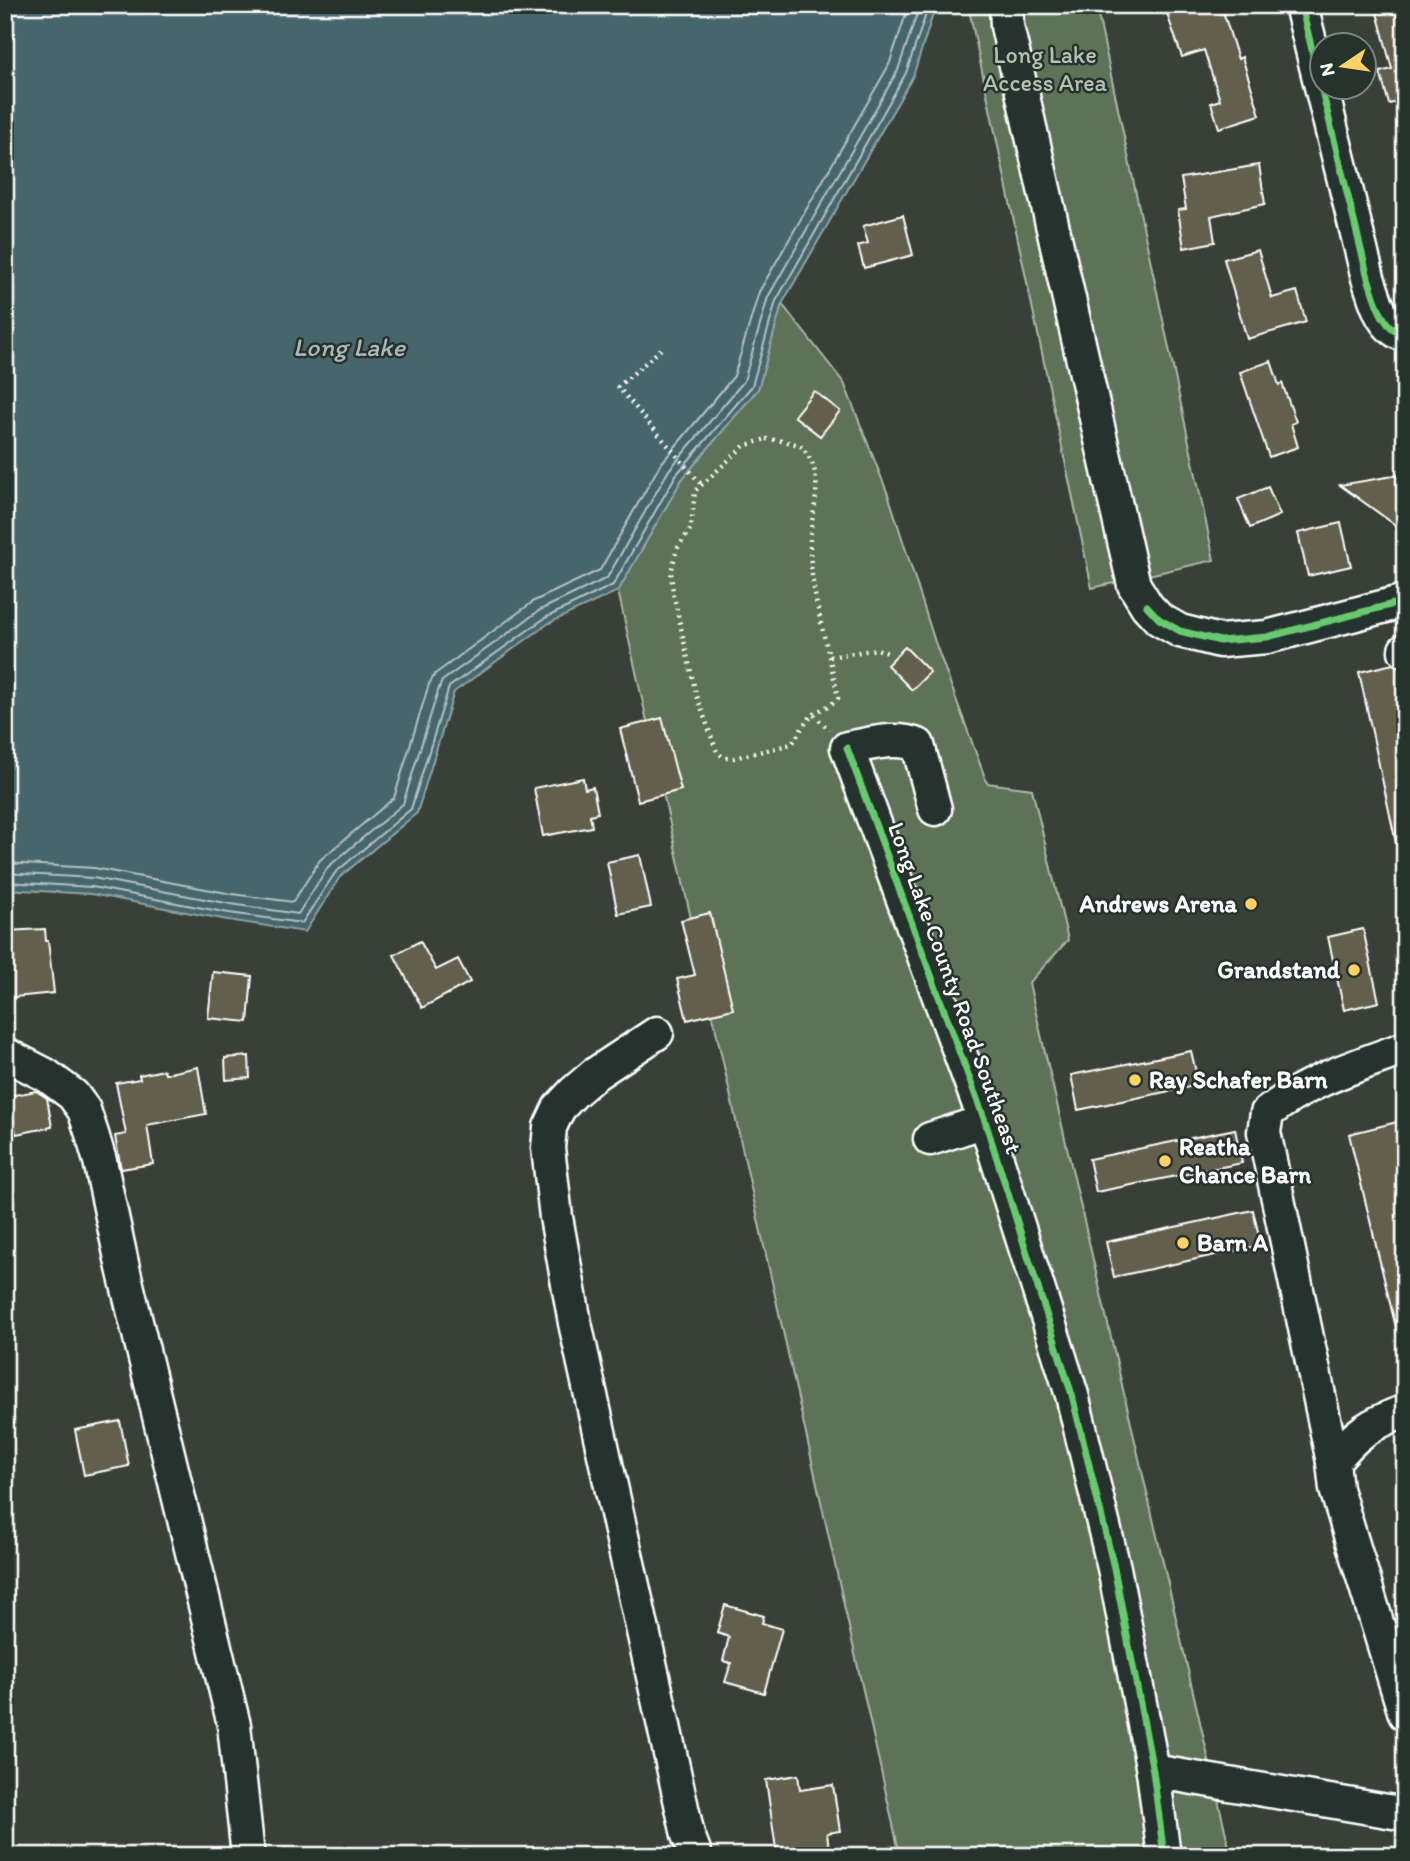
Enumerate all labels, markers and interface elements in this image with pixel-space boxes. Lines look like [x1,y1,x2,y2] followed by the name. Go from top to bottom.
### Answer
[1308,32,1378,102] north arrow
[983,40,1108,97] park label: Long Lake Access Area
[1314,61,1340,79] text: N
[293,331,407,363] water label: Long Lake
[882,818,1029,1157] street label: Long Lake County Road Southeast
[1079,889,1238,918] place label: Andrews Arena
[1243,896,1259,912] marker: Andrews Arena
[1217,955,1341,984] place label: Grandstand
[1346,962,1362,978] marker: Grandstand
[1149,1065,1328,1095] place label: Ray Schafer Barn
[1127,1072,1143,1088] marker: Ray Schafer Barn
[1179,1132,1311,1189] place label: Reatha Chance Barn
[1157,1153,1173,1169] marker: Reatha Chance Barn
[1197,1228,1269,1257] place label: Barn A
[1175,1235,1191,1251] marker: Barn A

